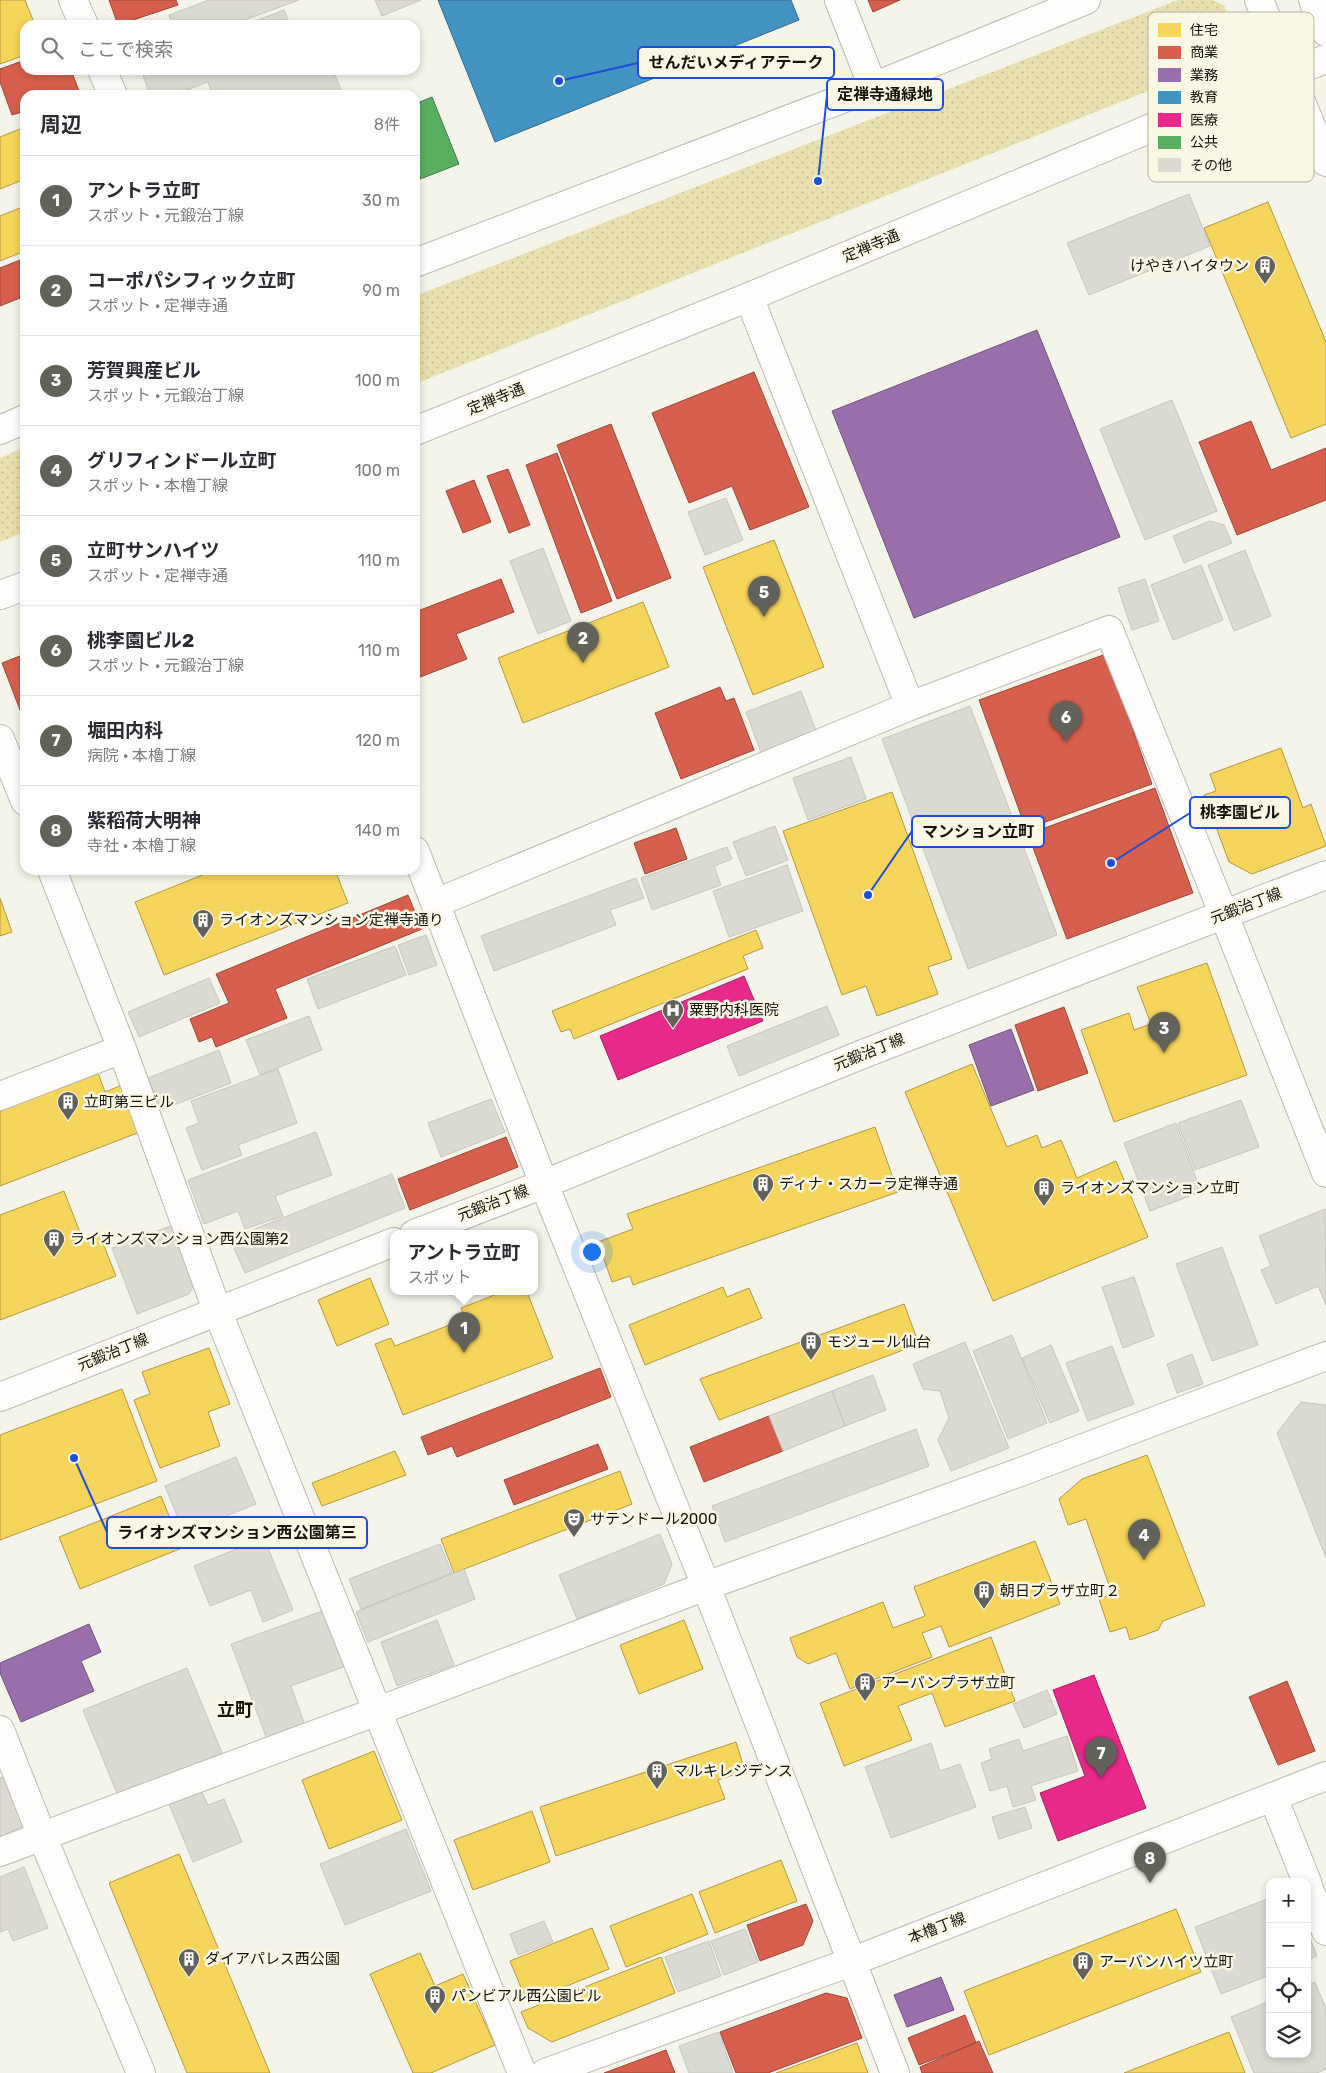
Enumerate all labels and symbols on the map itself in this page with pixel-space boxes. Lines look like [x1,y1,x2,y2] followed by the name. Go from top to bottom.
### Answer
[1148,12,1314,182] legend
[1190,22,1218,39] text: 住宅
[1190,44,1218,61] text: 商業
[638,47,834,78] callout: せんだいメディアテーク
[649,53,823,72] text: せんだいメディアテーク
[1190,67,1218,84] text: 業務
[827,79,943,110] callout: 定禅寺通緑地
[837,85,933,104] text: 定禅寺通緑地
[1190,89,1218,106] text: 教育
[1190,112,1218,129] text: 医療
[1190,134,1218,151] text: 公共
[1190,157,1232,174] text: その他
[840,226,902,266] street label: 定禅寺通
[1253,254,1277,285] building icon: けやきハイタウン
[1130,257,1249,275] place label: けやきハイタウン
[465,379,527,419] street label: 定禅寺通
[748,576,780,617] pin: 5
[567,622,599,663] pin: 2
[1050,701,1082,742] pin: 6
[1190,797,1290,828] callout: 桃李園ビル
[1200,803,1280,822] text: 桃李園ビル
[912,816,1044,847] callout: マンション立町
[922,822,1034,841] text: マンション立町
[1208,884,1284,928] street label: 元鍛治丁線
[191,908,215,939] building icon: ライオンズマンション定禅寺通り
[219,911,444,929] place label: ライオンズマンション定禅寺通り
[661,998,685,1029] hospital icon: 粟野内科医院
[689,1001,779,1019] place label: 粟野内科医院
[1148,1012,1180,1053] pin: 3
[831,1030,907,1074] street label: 元鍛治丁線
[56,1090,80,1121] building icon: 立町第三ビル
[84,1093,174,1111] place label: 立町第三ビル
[751,1172,775,1203] building icon: ディナ・スカーラ定禅寺通
[779,1175,958,1193] place label: ディナ・スカーラ定禅寺通
[1032,1176,1056,1207] building icon: ライオンズマンション立町
[1060,1179,1240,1197] place label: ライオンズマンション立町
[455,1181,531,1225] street label: 元鍛治丁線
[42,1227,66,1258] building icon: ライオンズマンション西公園第2
[70,1230,289,1248] place label: ライオンズマンション西公園第2
[579,1239,605,1265] your location
[448,1312,480,1353] pin: 1
[75,1330,151,1374] street label: 元鍛治丁線
[799,1330,823,1361] building icon: モジュール仙台
[827,1333,931,1351] place label: モジュール仙台
[562,1507,586,1538] theatre icon: サテンドール2000
[590,1510,717,1528] place label: サテンドール2000
[107,1517,367,1548] callout: ライオンズマンション西公園第三
[1128,1519,1160,1560] pin: 4
[117,1523,357,1542] text: ライオンズマンション西公園第三
[972,1579,996,1610] building icon: 朝日プラザ立町２
[1000,1582,1120,1600] place label: 朝日プラザ立町２
[853,1671,877,1702] building icon: アーバンプラザ立町
[881,1674,1015,1692] place label: アーバンプラザ立町
[217,1699,253,1721] district label: 立町
[1085,1737,1117,1778] pin: 7
[645,1759,669,1790] building icon: マルキレジデンス
[673,1762,793,1780] place label: マルキレジデンス
[1134,1842,1166,1883] pin: 8
[906,1909,968,1947] street label: 本櫓丁線
[177,1947,201,1978] building icon: ダイアパレス西公園
[205,1950,340,1968] place label: ダイアパレス西公園
[1071,1950,1095,1981] building icon: アーバンハイツ立町
[1099,1953,1233,1971] place label: アーバンハイツ立町
[423,1984,447,2015] building icon: パンビアル西公園ビル
[451,1987,602,2005] place label: パンビアル西公園ビル

